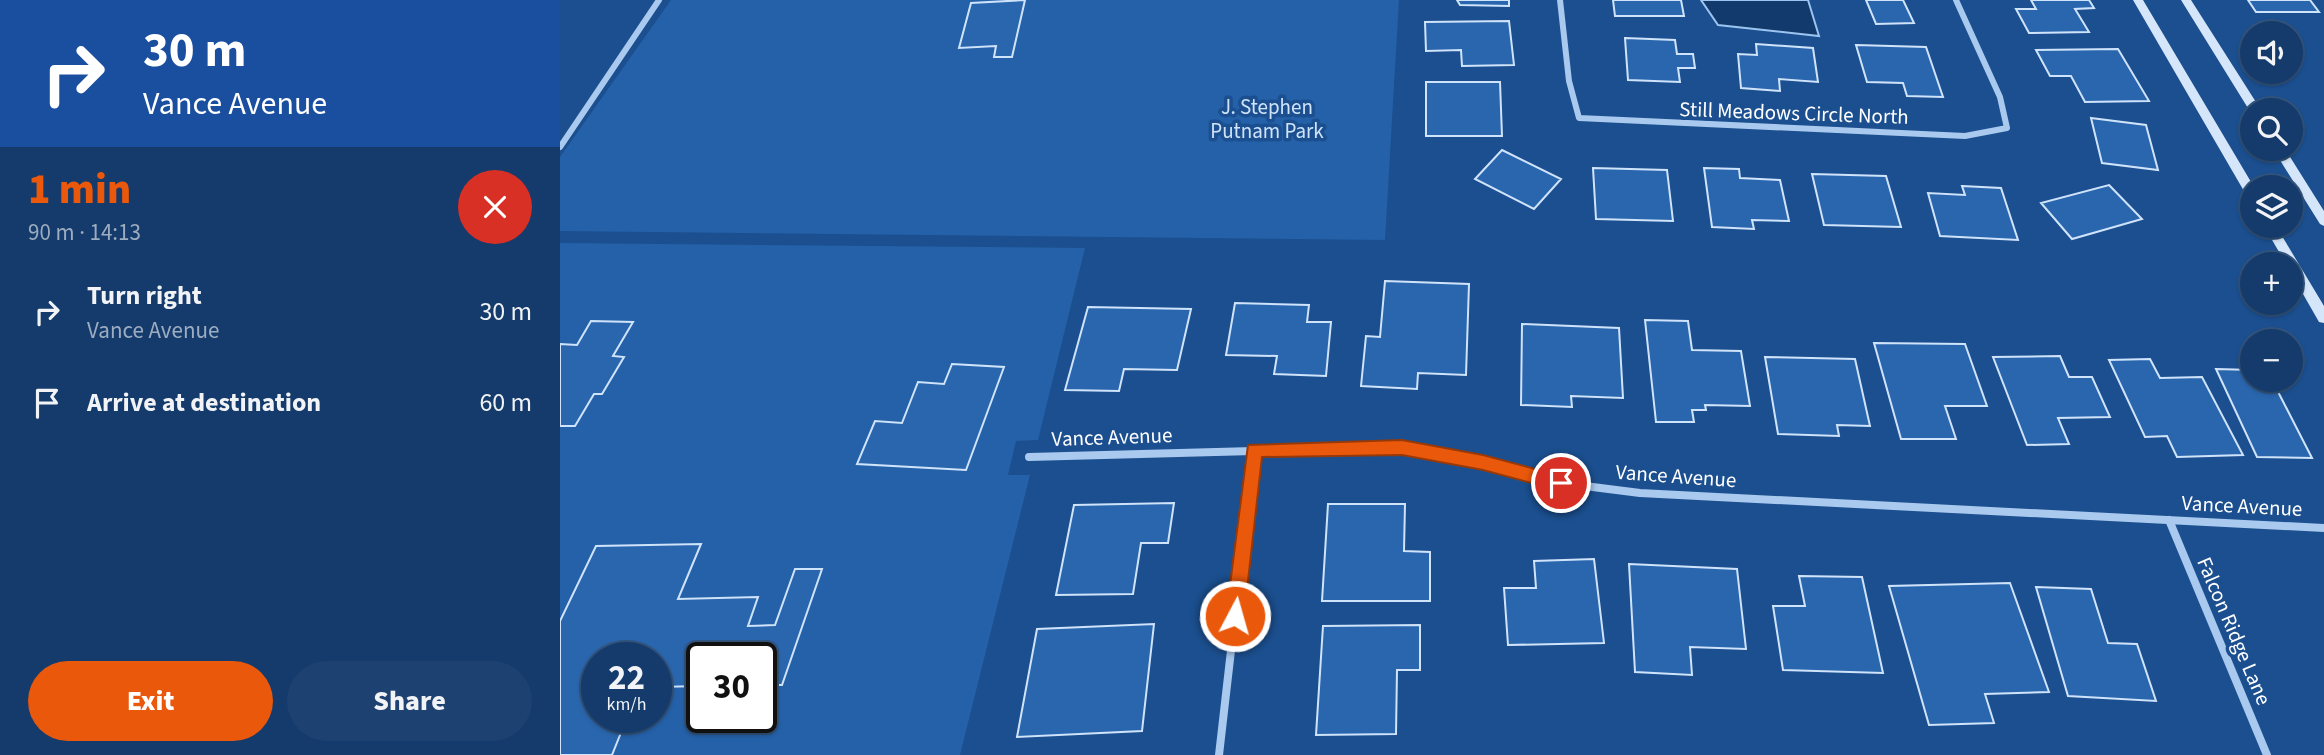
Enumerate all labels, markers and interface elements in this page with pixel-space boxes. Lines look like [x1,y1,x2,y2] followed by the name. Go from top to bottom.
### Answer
[143,16,247,86] text: 30 m
[2240,21,2303,392] map controls
[2240,21,2303,84] button: sound
[28,28,119,119] icon: right
[143,81,327,127] text: Vance Avenue
[1210,92,1324,146] park label: J. Stephen Putnam Park
[1679,94,1909,132] street label: Still Meadows Circle North
[2240,98,2303,161] button: search
[28,160,131,220] text: 1 min
[458,170,532,244] button: close
[2240,175,2303,238] button: layers
[28,216,141,249] text: 90 m · 14:13
[2240,252,2303,315] button: +
[87,277,202,314] text: Turn right
[28,293,66,331] icon: right
[479,293,532,330] text: 30 m
[87,314,219,347] text: Vance Avenue
[2240,329,2303,392] button: −
[28,384,66,422] icon: arrive
[87,384,321,421] text: Arrive at destination
[479,384,532,421] text: 60 m
[1051,420,1173,454] street label: Vance Avenue
[1531,453,1591,513] pin
[1615,457,1737,495] street label: Vance Avenue
[1542,464,1580,502] icon: arrive
[2181,488,2303,524] street label: Vance Avenue
[2189,552,2279,710] street label: Falcon Ridge Lane
[1198,579,1272,653] position arrow
[686,642,777,733] speed limit sign: 30
[608,653,645,703] text: 22
[28,661,273,741] button: Exit
[287,661,532,741] button: Share
[607,692,646,717] text: km/h

